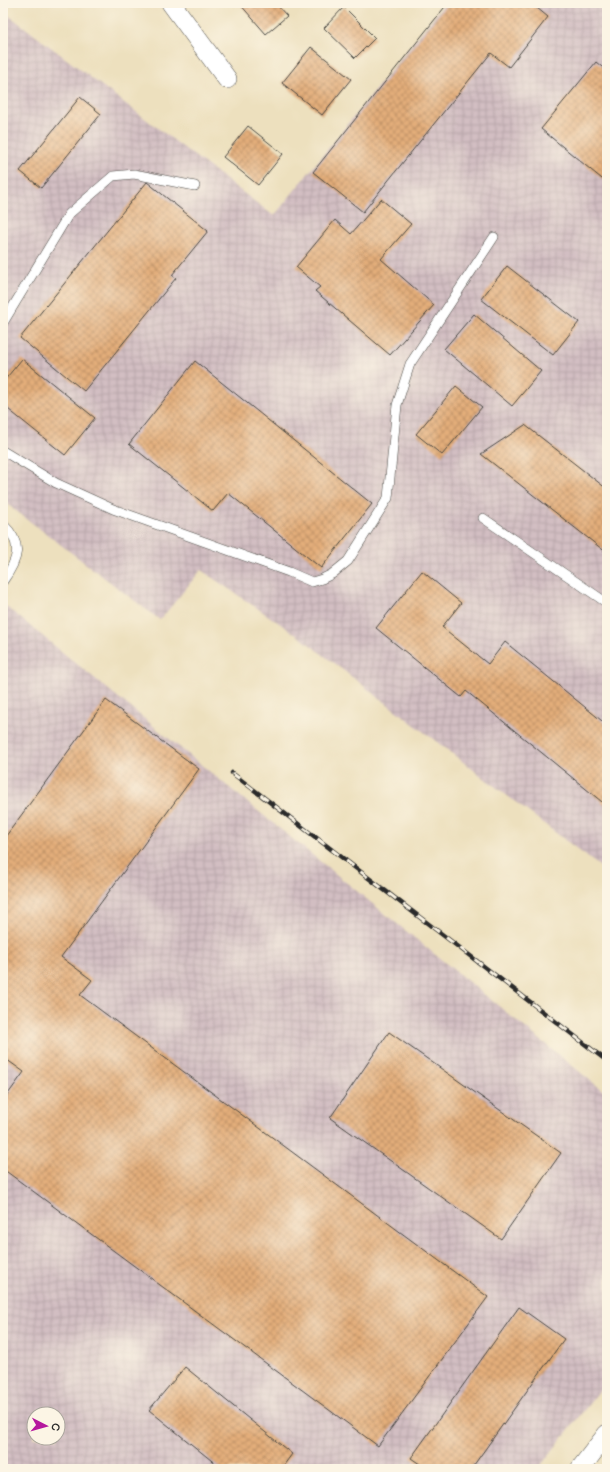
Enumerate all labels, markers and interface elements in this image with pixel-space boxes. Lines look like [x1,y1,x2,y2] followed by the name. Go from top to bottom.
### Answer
[26,1406,66,1446] north arrow
[49,1423,62,1432] text: С

